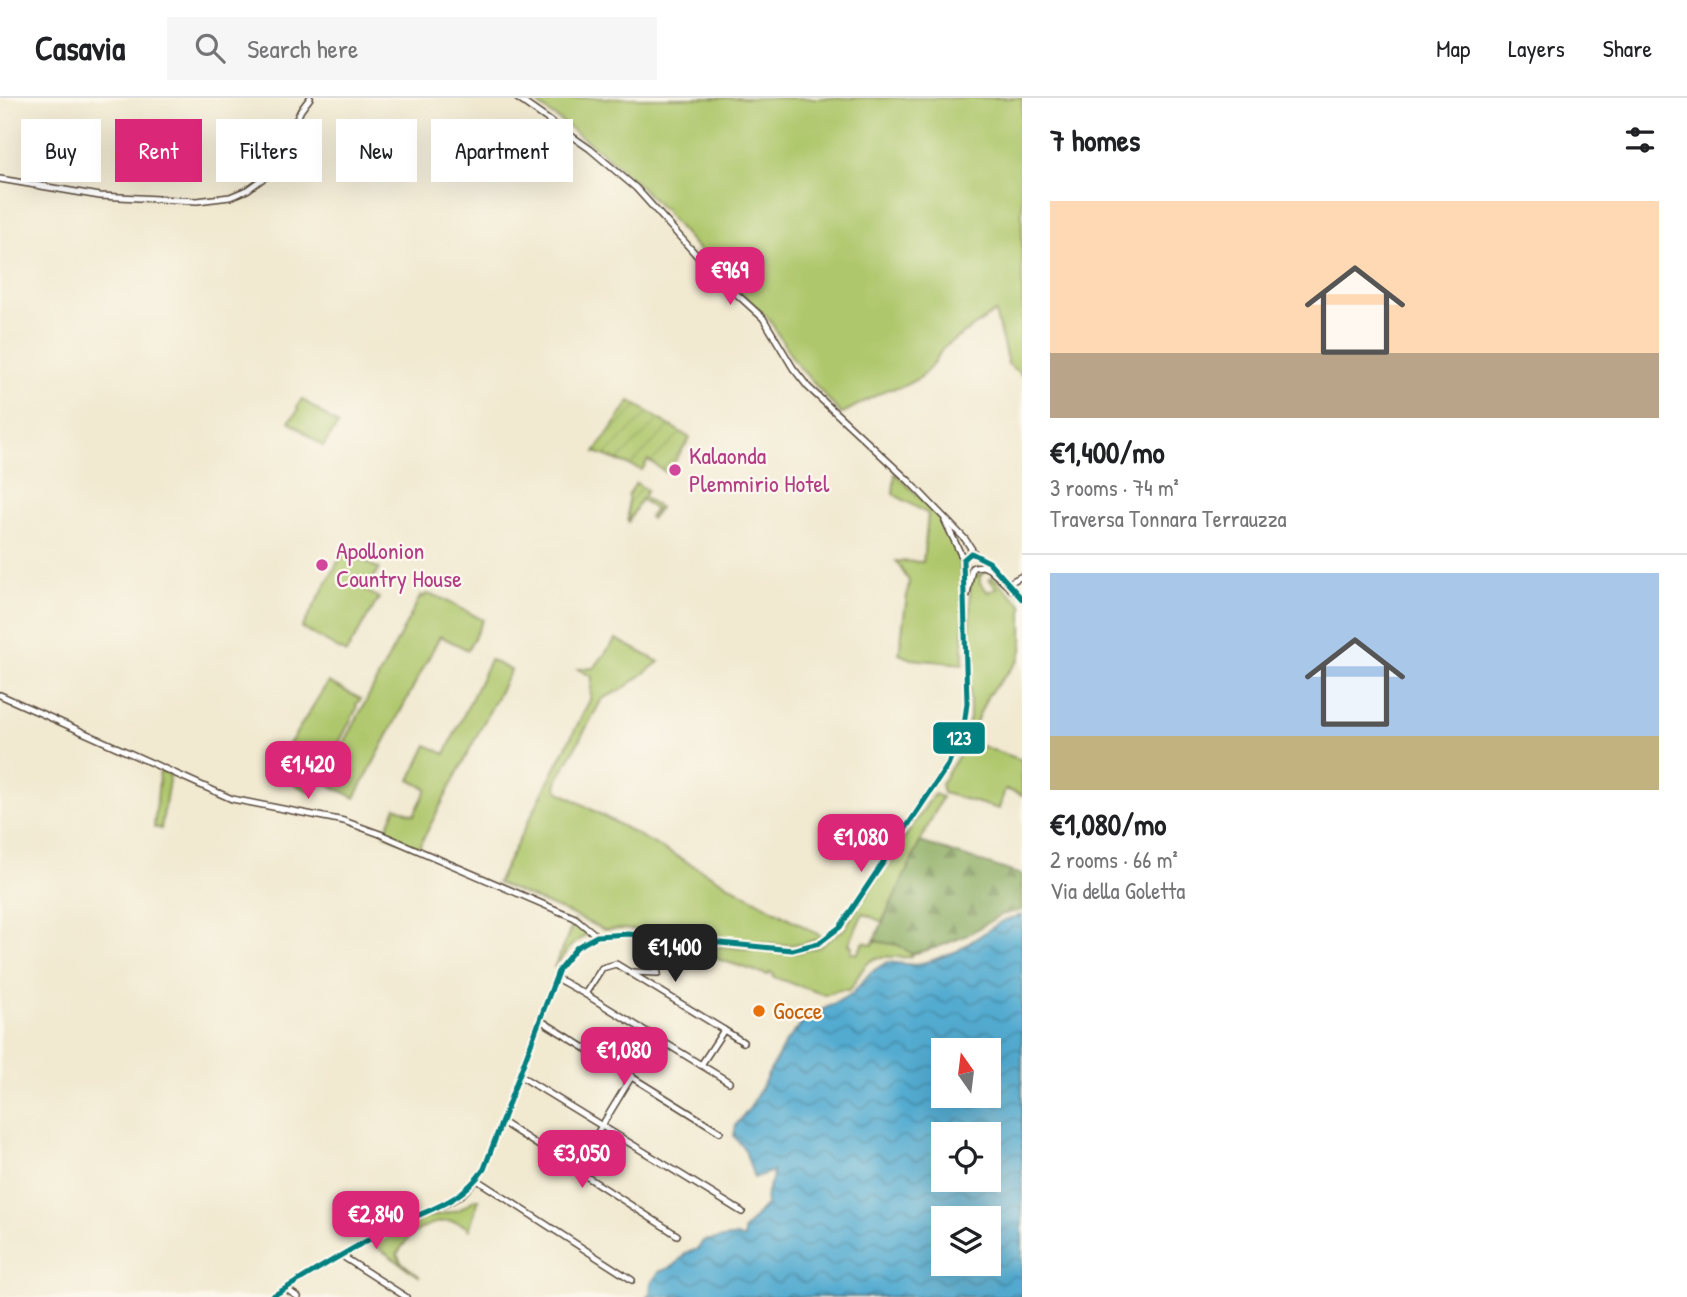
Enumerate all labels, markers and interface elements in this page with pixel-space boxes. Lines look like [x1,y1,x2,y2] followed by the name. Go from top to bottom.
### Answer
[167,17,657,80] search box
[35,26,125,70] text: Casavia
[191,29,229,67] icon: search
[247,31,358,66] text: Search here
[1436,32,1470,64] text: Map
[1508,32,1565,64] text: Layers
[1603,32,1652,64] text: Share
[21,119,101,182] chip: Buy
[115,119,202,182] chip: Rent
[216,119,322,182] chip: Filters
[336,119,417,182] chip: New
[431,119,573,182] chip: Apartment
[1050,120,1140,160] text: 7 homes
[1621,121,1659,159] icon: filters
[1292,247,1418,373] icon: home
[689,248,771,307] pin: €969
[711,254,749,285] text: €969
[1050,432,1165,472] text: €1,400/mo
[689,439,830,499] place label: Kalaonda Plemmirio Hotel
[667,462,683,478] marker: Kalaonda Plemmirio Hotel
[1050,472,1179,503] text: 3 rooms · 74 m²
[1050,503,1287,534] text: Traversa Tonnara Terrauzza
[336,534,462,594] place label: Apollonion Country House
[314,557,330,573] marker: Apollonion Country House
[1292,619,1418,745] icon: home
[932,721,986,755] line badge: 123
[947,725,972,751] text: 123
[251,742,365,801] pin: €1,420
[281,748,335,779] text: €1,420
[1050,804,1166,844] text: €1,080/mo
[804,814,918,874] pin: €1,080
[834,821,888,852] text: €1,080
[1050,844,1178,875] text: 2 rooms · 66 m²
[1050,875,1185,906] text: Via della Goletta
[618,924,732,984] pin: €1,400
[648,931,702,962] text: €1,400
[773,994,823,1026] place label: Gocce
[751,1003,767,1019] marker: Gocce
[567,1028,681,1087] pin: €1,080
[597,1034,651,1065] text: €1,080
[931,1038,1001,1108] north arrow
[931,1038,1001,1276] map controls
[931,1122,1001,1192] button: locate
[525,1130,639,1190] pin: €3,050
[554,1137,610,1168] text: €3,050
[319,1192,433,1251] pin: €2,840
[348,1198,404,1229] text: €2,840
[931,1206,1001,1276] button: layers

